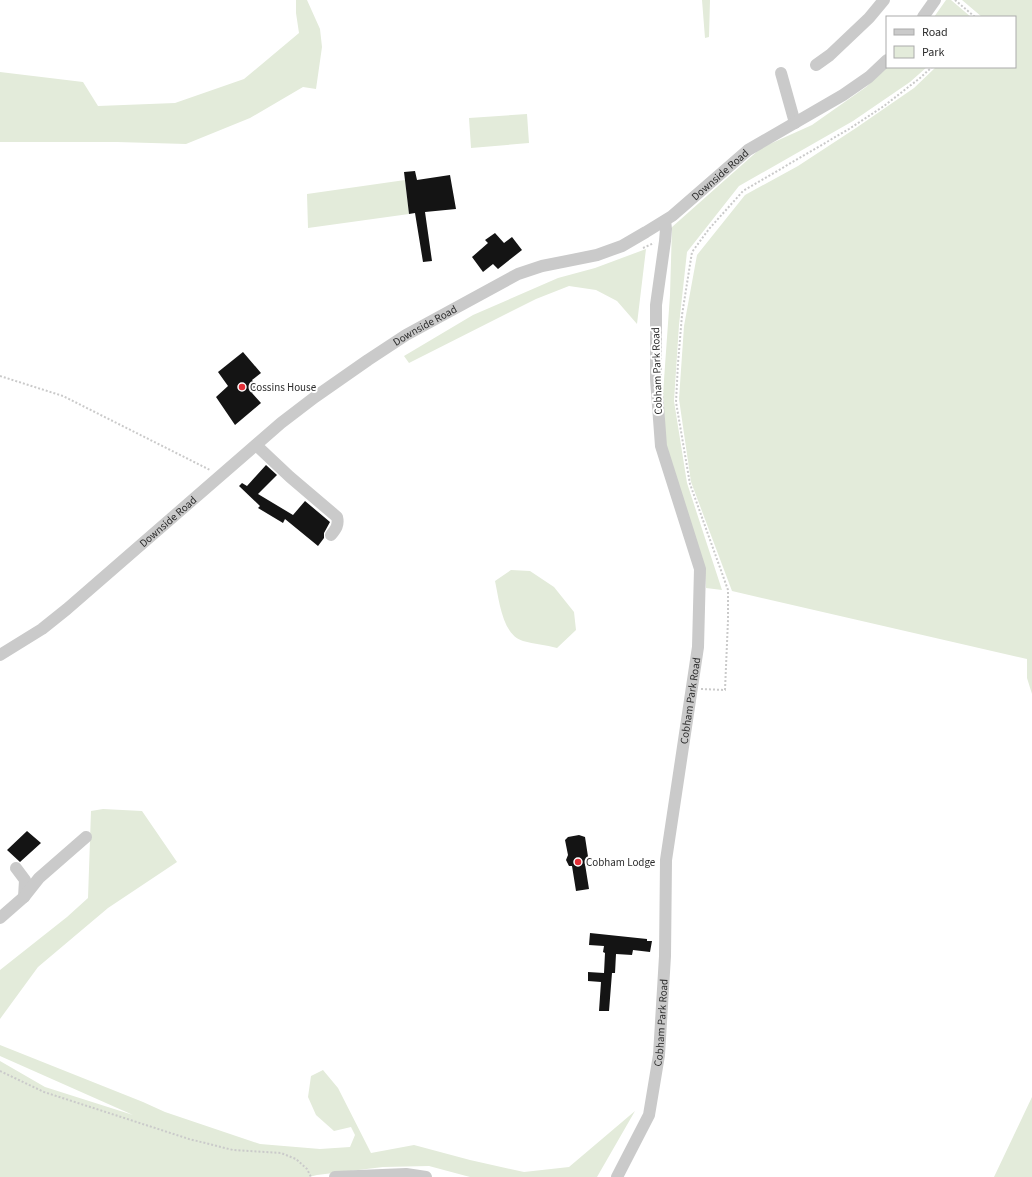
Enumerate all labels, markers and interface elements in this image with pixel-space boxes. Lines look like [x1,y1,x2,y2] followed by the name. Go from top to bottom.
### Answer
[886,16,1016,68] legend
[922,24,948,41] text: Road
[922,44,944,61] text: Park
[688,145,752,204] street label: Downside Road
[390,301,459,349] street label: Downside Road
[648,327,666,415] street label: Cobham Park Road
[250,380,317,395] place label: Cossins House
[237,382,247,392] marker: Cossins House
[136,492,200,550] street label: Downside Road
[676,656,704,745] street label: Cobham Park Road
[586,855,656,870] place label: Cobham Lodge
[573,857,583,867] marker: Cobham Lodge
[650,978,671,1067] street label: Cobham Park Road

